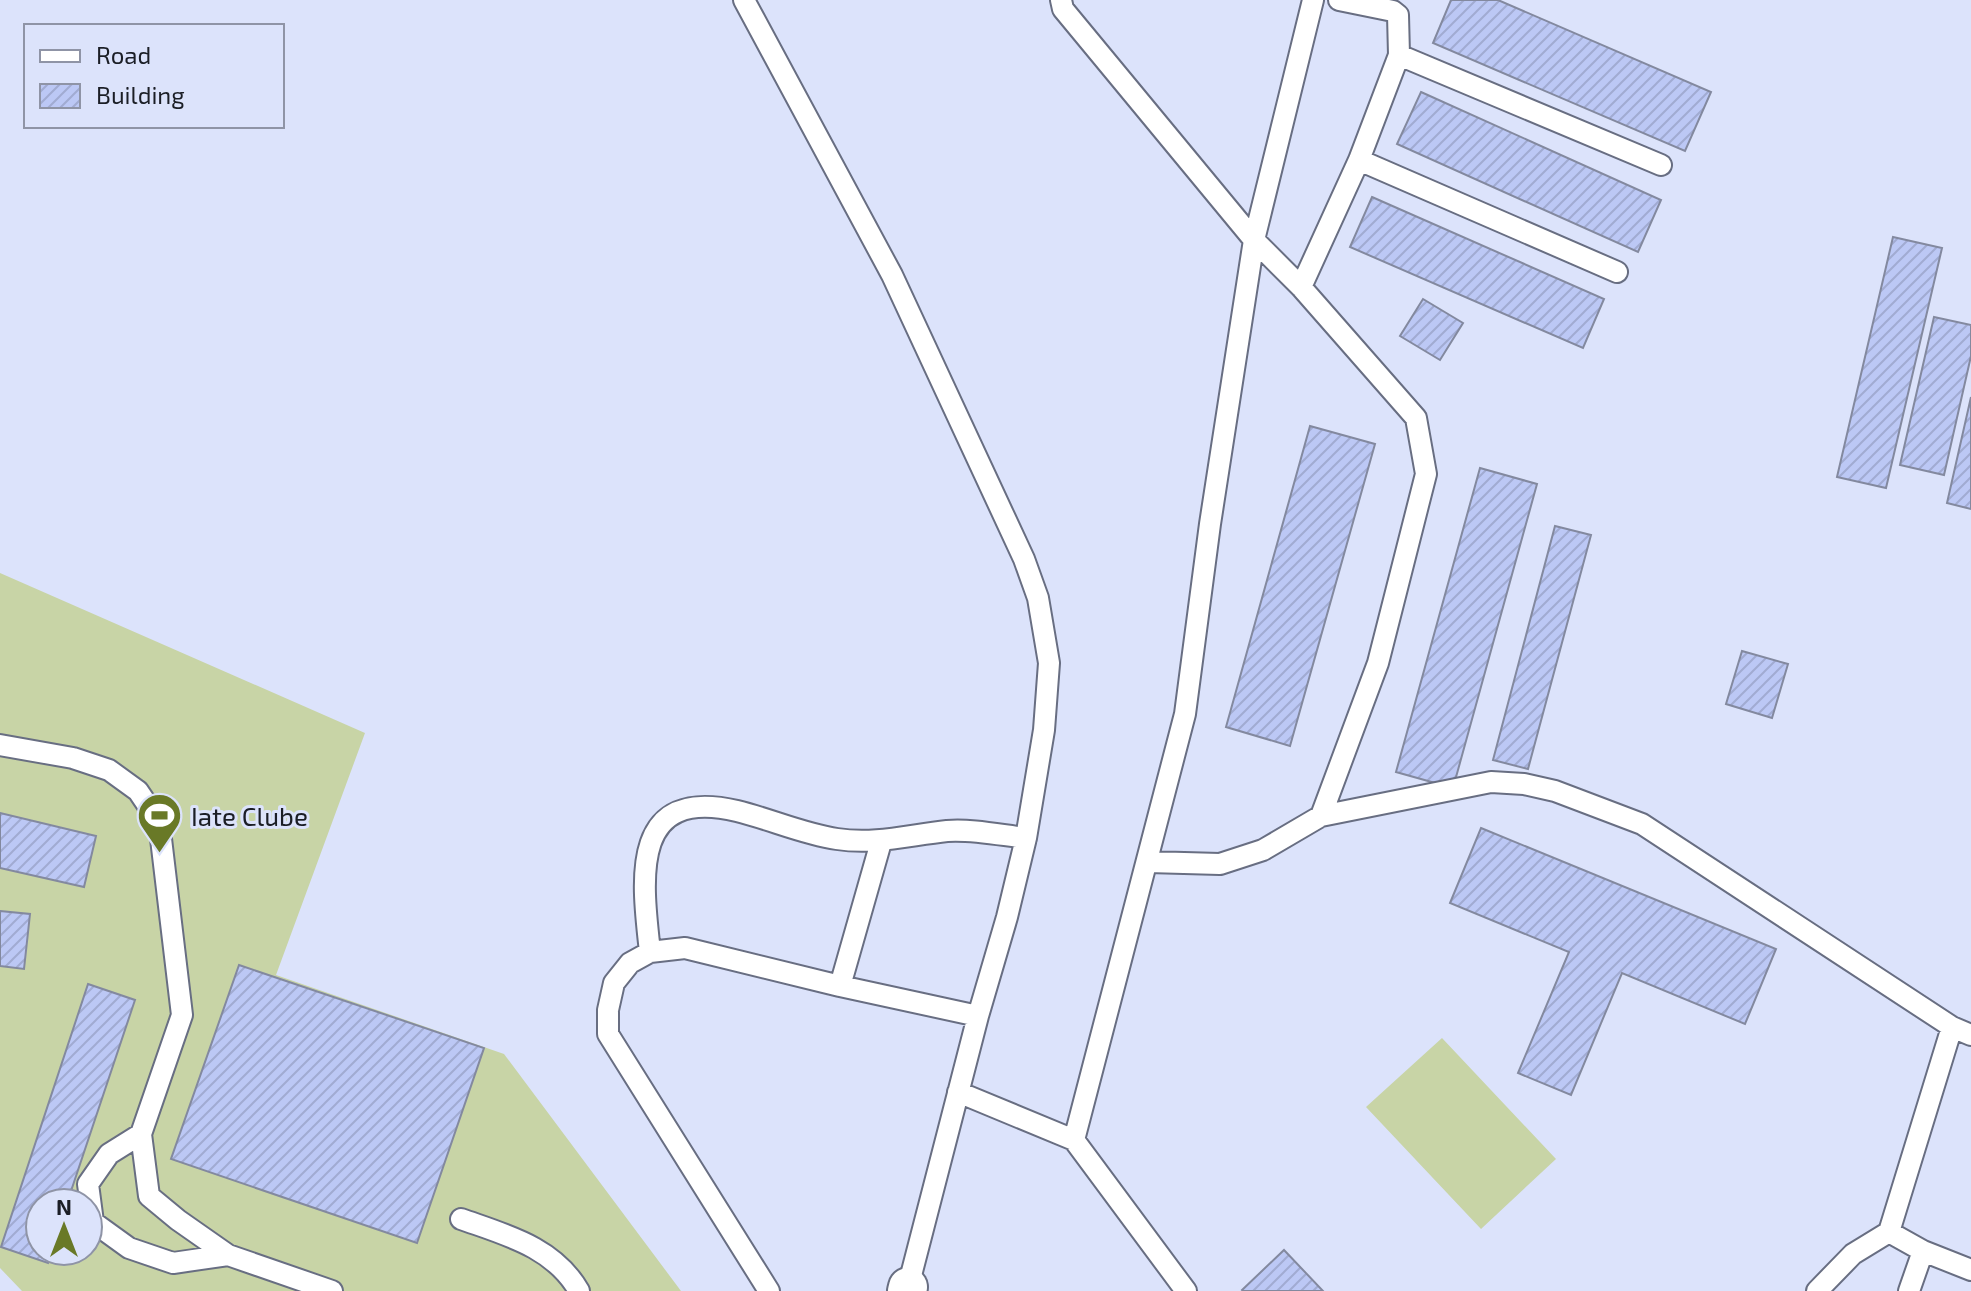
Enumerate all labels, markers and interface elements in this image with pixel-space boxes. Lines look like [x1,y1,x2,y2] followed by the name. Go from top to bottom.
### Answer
[24,24,284,128] legend
[96,40,151,69] text: Road
[96,80,185,109] text: Building
[136,791,184,854] sports icon: Iate Clube
[191,800,308,831] place label: Iate Clube
[24,1187,104,1267] north arrow
[56,1193,72,1219] text: N

